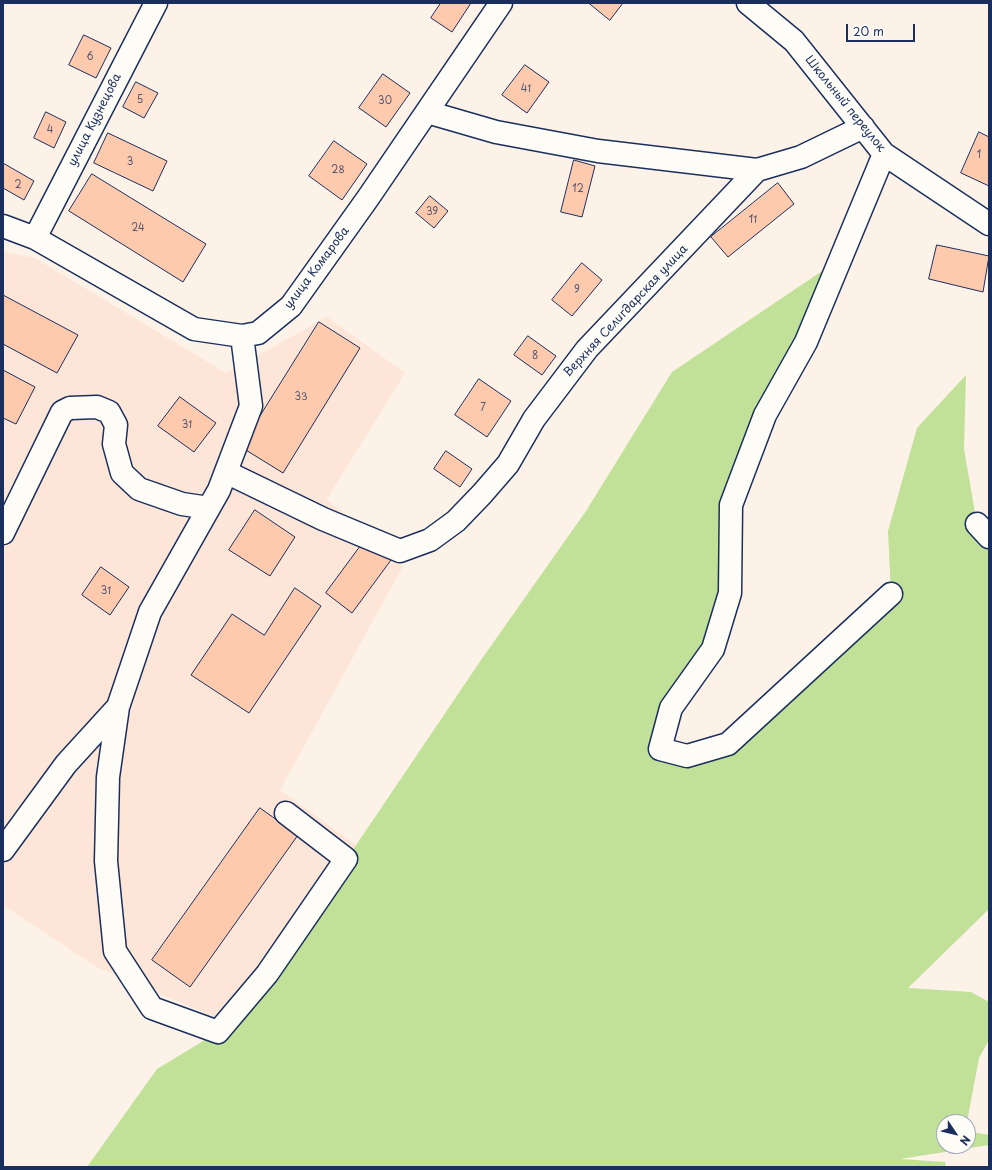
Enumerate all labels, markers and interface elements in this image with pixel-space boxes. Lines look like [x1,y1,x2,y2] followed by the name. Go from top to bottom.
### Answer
[848,16,917,42] scale bar
[853,22,884,40] text: 20 m
[86,51,94,63] house number: 6
[802,53,888,155] street label: Школьный переулок
[65,71,125,169] street label: улица Кузнецова
[521,83,531,95] house number: 41
[137,94,143,106] house number: 5
[378,95,392,107] house number: 30
[47,124,53,136] house number: 4
[977,149,981,161] house number: 1
[127,156,133,168] house number: 3
[331,164,345,176] house number: 28
[14,179,22,191] house number: 2
[572,183,584,195] house number: 12
[426,206,438,218] house number: 39
[749,214,757,226] house number: 11
[131,222,145,234] house number: 24
[281,224,353,312] street label: улица Комарова
[561,242,691,380] street label: Верхняя Селигдарская улица
[574,284,580,296] house number: 9
[532,350,538,362] house number: 8
[294,391,308,403] house number: 33
[480,402,486,414] house number: 7
[182,419,192,431] house number: 31
[101,585,111,597] house number: 31
[936,1114,976,1154] north arrow
[956,1132,975,1149] text: N

